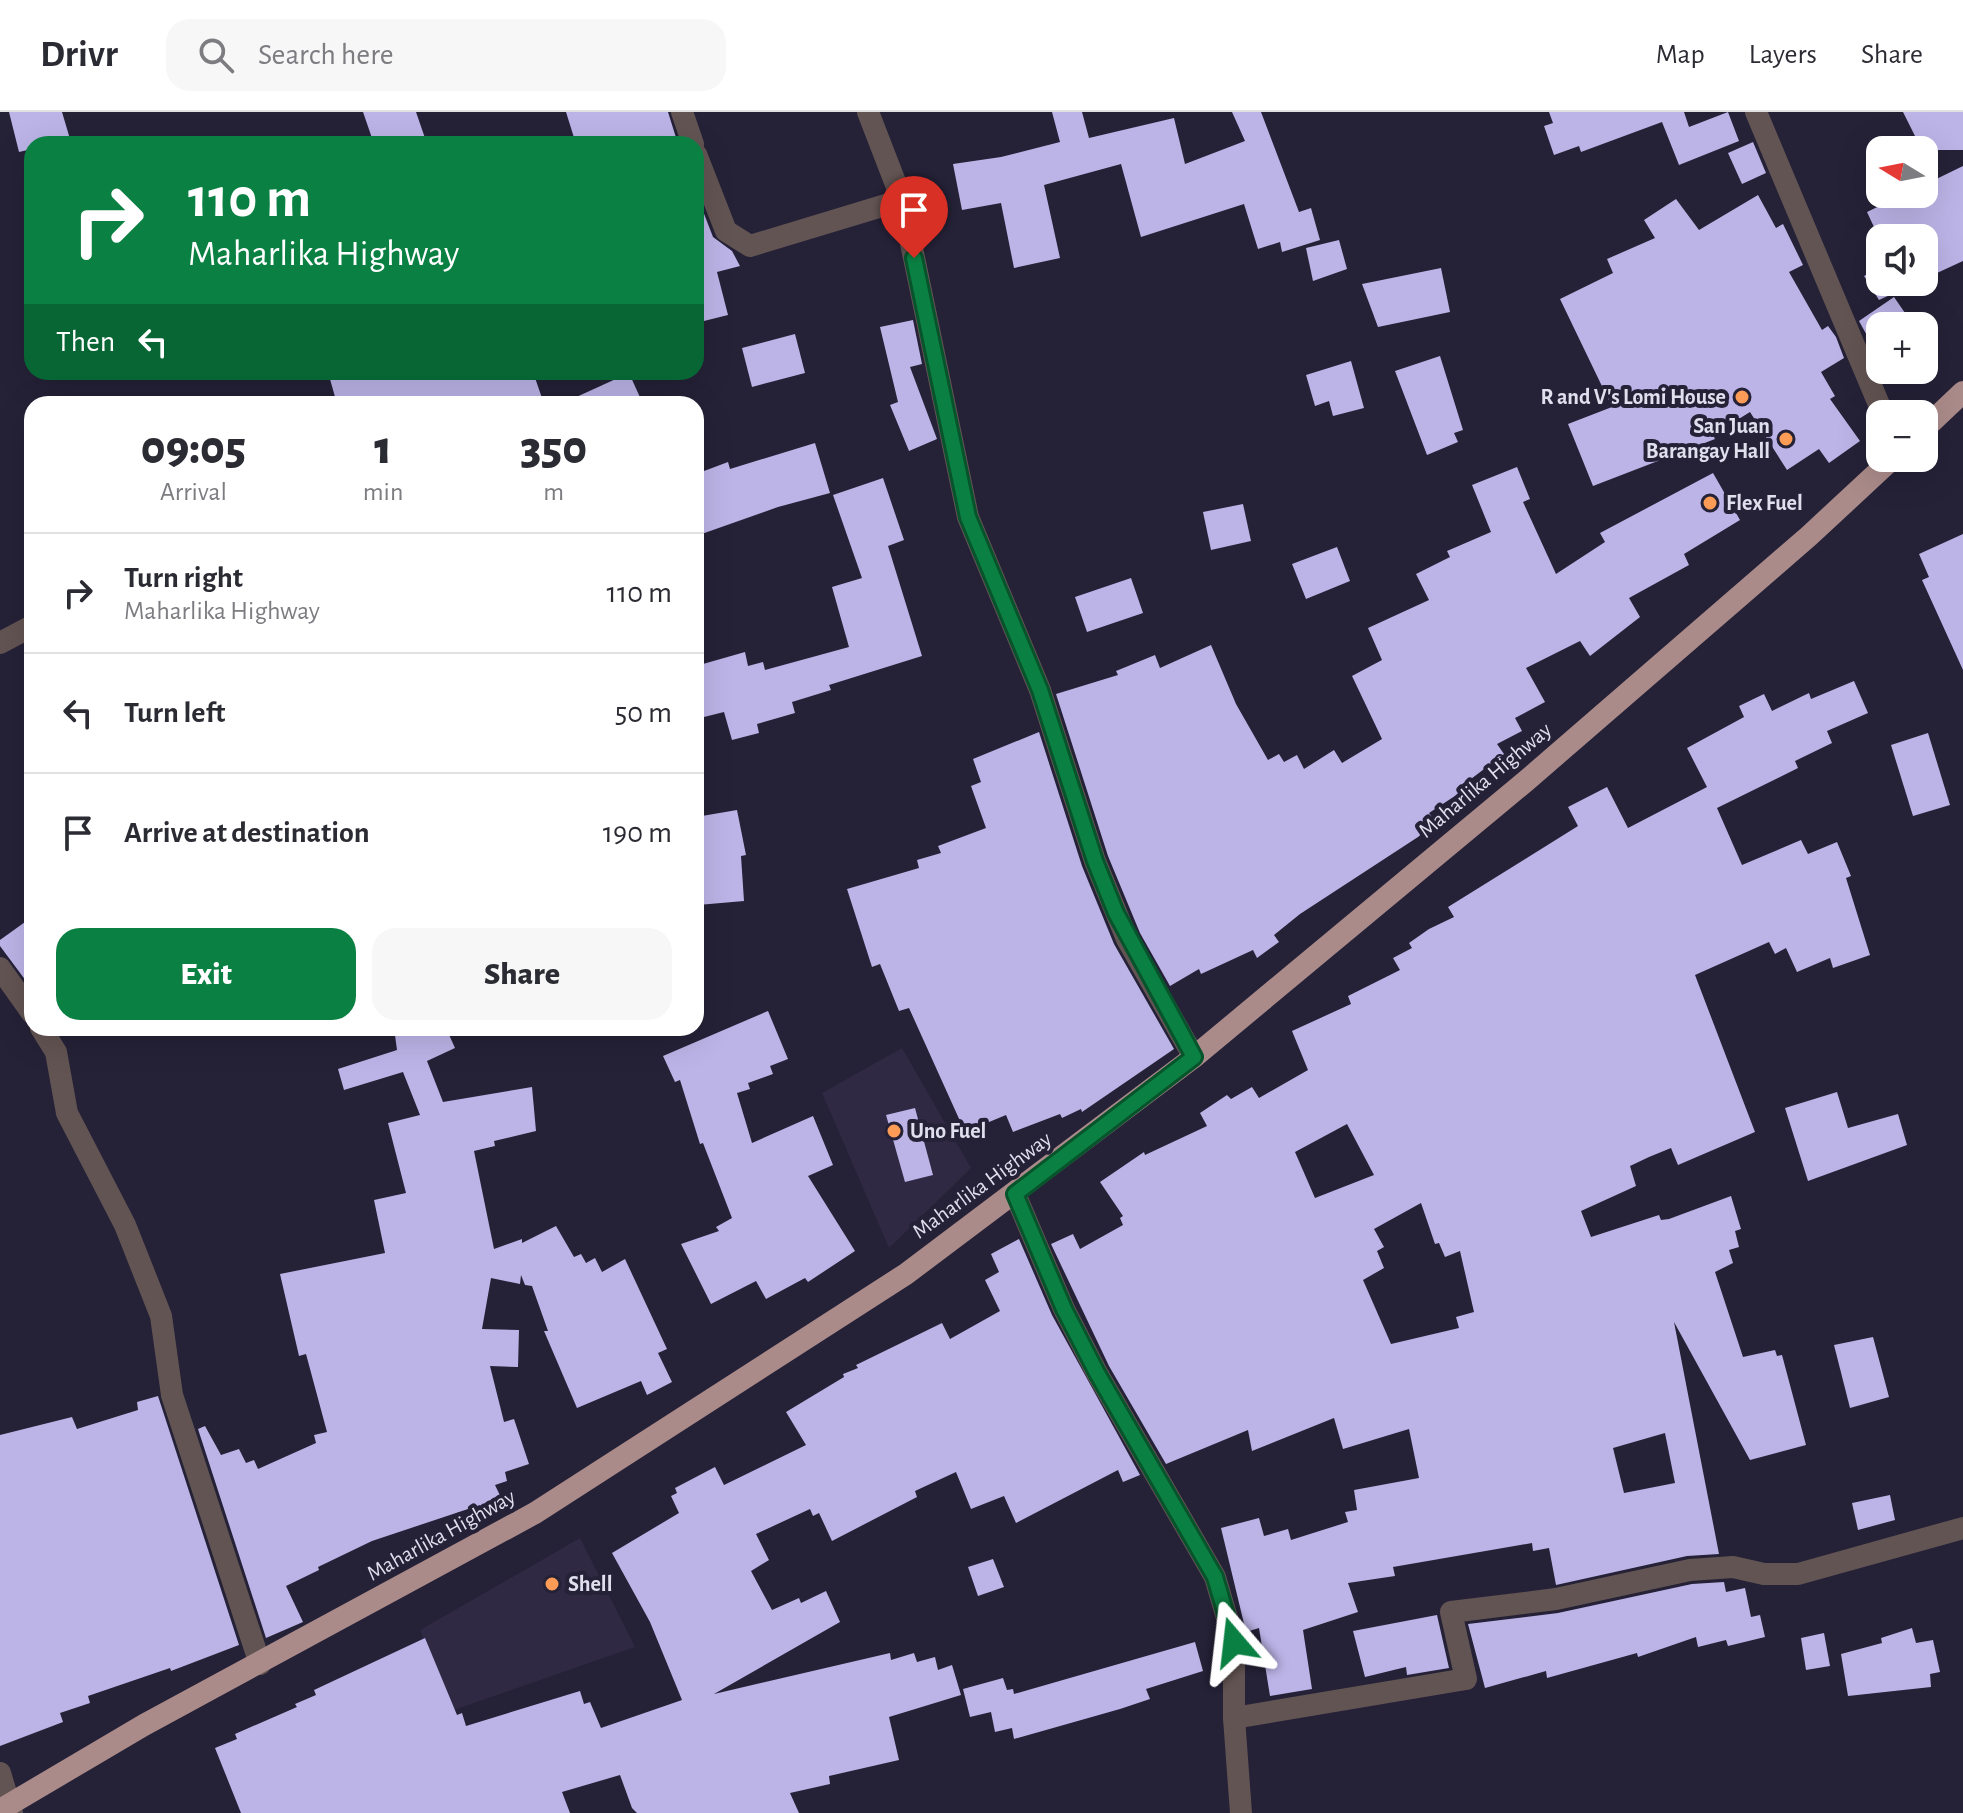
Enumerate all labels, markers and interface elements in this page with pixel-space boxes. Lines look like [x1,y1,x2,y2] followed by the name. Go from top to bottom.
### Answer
[166,19,726,91] search box
[194,33,238,77] icon: search
[40,36,118,74] text: Drivr
[258,40,394,70] text: Search here
[1656,41,1705,69] text: Map
[1749,41,1817,69] text: Layers
[1861,41,1923,69] text: Share
[1866,136,1938,208] north arrow
[1866,136,1938,472] map controls
[56,168,160,272] icon: right
[188,171,311,227] text: 110 m
[880,176,948,258] pin
[892,188,936,232] icon: arrive
[1866,224,1938,296] button: sound
[188,236,459,272] text: Maharlika Highway
[1866,312,1938,384] button: +
[131,320,175,364] icon: left
[56,327,115,357] text: Then
[1541,386,1726,408] place label: R and V's Lomi House
[1733,388,1751,406] marker: R and V's Lomi House
[1866,400,1938,472] button: −
[1646,415,1770,463] place label: San Juan Barangay Hall
[141,425,246,473] text: 09:05
[374,425,392,473] text: 1
[520,425,587,473] text: 350
[1777,430,1795,448] marker: San Juan Barangay Hall
[160,479,227,505] text: Arrival
[363,479,403,505] text: min
[543,479,564,505] text: m
[1726,492,1803,514] place label: Flex Fuel
[1701,494,1719,512] marker: Flex Fuel
[124,563,243,593] text: Turn right
[56,571,100,615] icon: right
[607,578,672,608] text: 110 m
[124,598,320,624] text: Maharlika Highway
[56,691,100,735] icon: left
[124,698,225,728] text: Turn left
[615,698,672,728] text: 50 m
[1414,718,1556,842] street label: Maharlika Highway
[56,811,100,855] icon: arrive
[124,818,370,848] text: Arrive at destination
[603,818,672,848] text: 190 m
[56,928,356,1020] button: Exit
[372,928,672,1020] button: Share
[910,1120,986,1142] place label: Uno Fuel
[885,1122,903,1140] marker: Uno Fuel
[908,1127,1056,1243] street label: Maharlika Highway
[363,1485,519,1585] street label: Maharlika Highway
[568,1573,612,1595] place label: Shell
[543,1575,561,1593] marker: Shell
[1192,1600,1276,1684] position arrow

